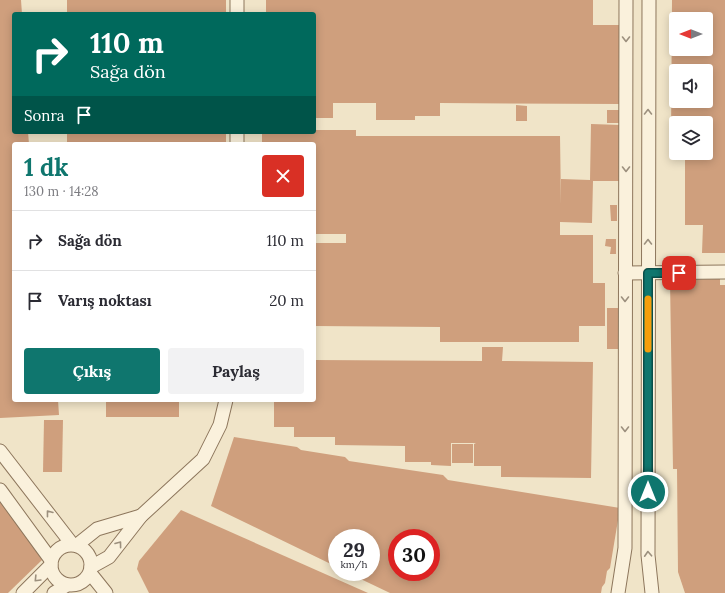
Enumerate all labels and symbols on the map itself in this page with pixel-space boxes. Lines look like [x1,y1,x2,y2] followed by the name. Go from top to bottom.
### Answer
[669,12,713,56] north arrow
[622,36,630,42] one-way arrow
[644,109,652,115] one-way arrow
[622,166,630,172] one-way arrow
[644,239,652,245] one-way arrow
[662,256,696,290] pin
[621,296,629,302] one-way arrow
[621,426,629,432] one-way arrow
[627,471,669,513] position arrow
[46,511,53,518] one-way arrow
[388,529,440,581] speed limit sign: 30
[114,542,121,549] one-way arrow
[644,551,653,557] one-way arrow
[34,574,42,582] one-way arrow

